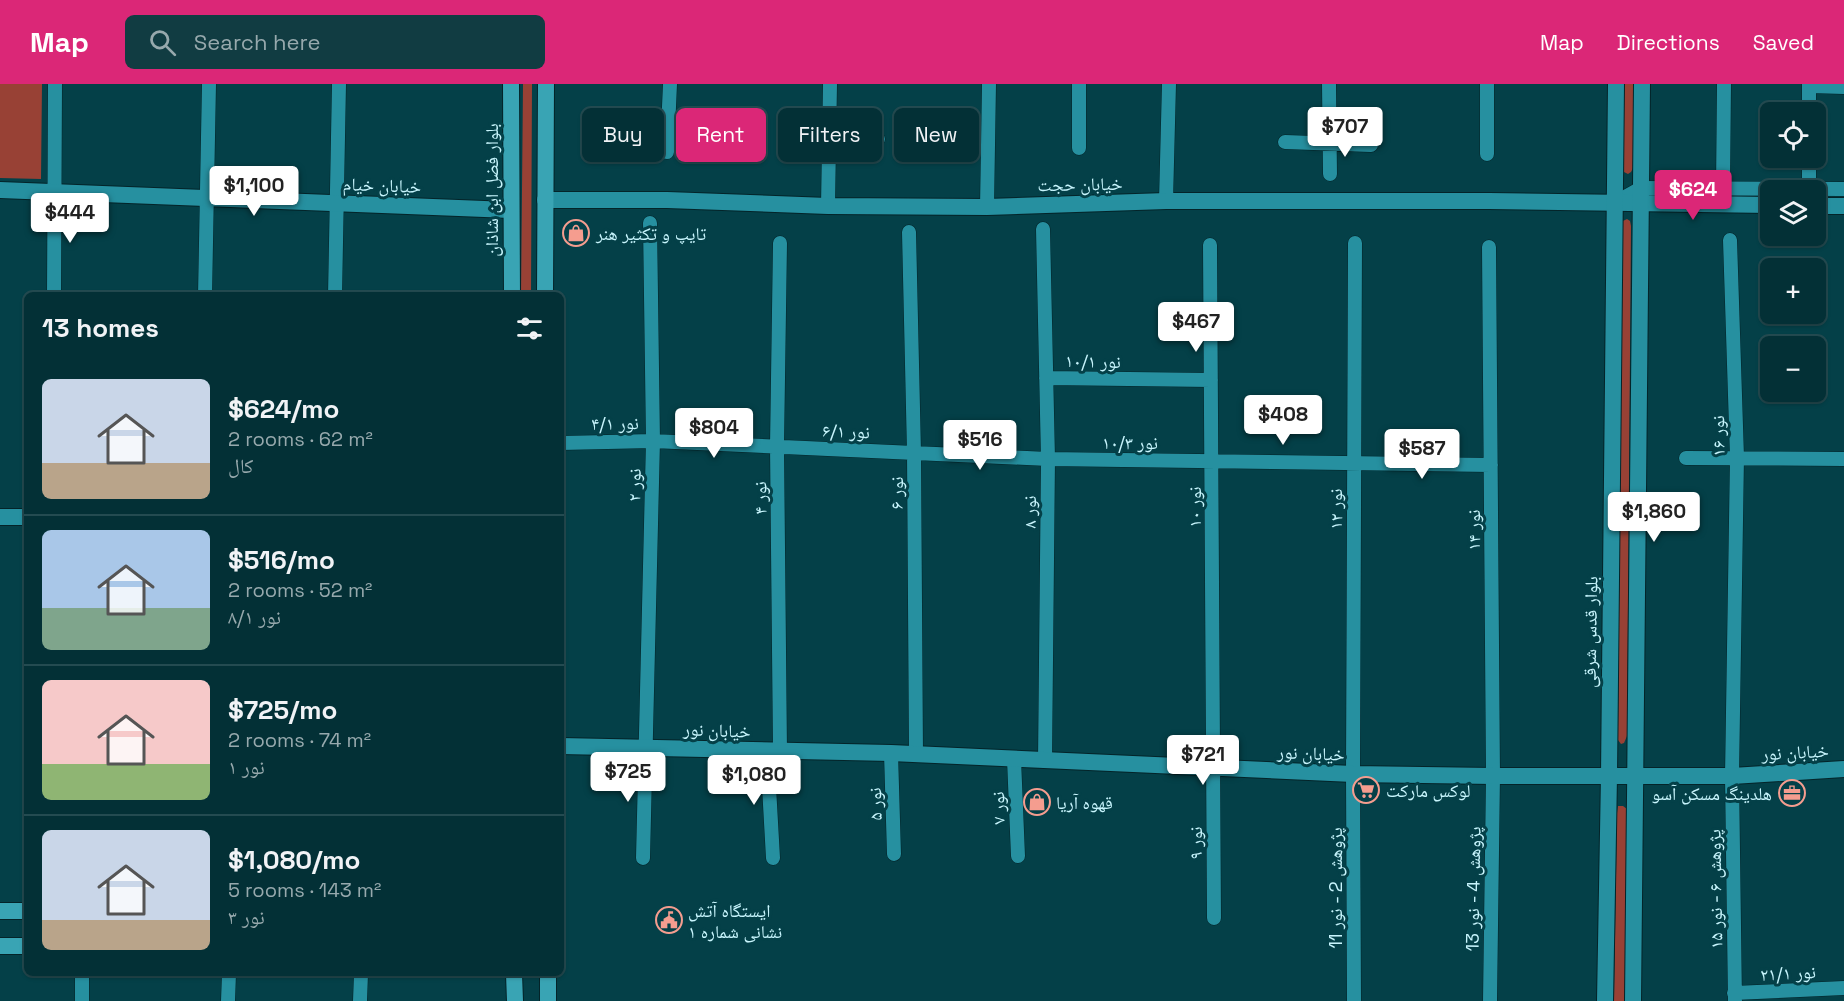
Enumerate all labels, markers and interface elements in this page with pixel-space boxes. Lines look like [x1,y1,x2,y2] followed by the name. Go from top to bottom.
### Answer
[125,15,545,69] search box
[30,24,89,60] text: Map
[146,26,179,59] icon: search
[194,28,321,56] text: Search here
[1540,29,1584,56] text: Map
[1617,29,1720,56] text: Directions
[1753,29,1814,56] text: Saved
[1760,102,1826,402] map controls
[1760,102,1826,168] button: locate
[1309,107,1381,158] pin: $707
[582,108,664,162] chip: Buy
[676,108,766,162] chip: Rent
[778,108,882,162] chip: Filters
[894,108,979,162] chip: New
[1322,113,1368,139] text: $707
[480,123,503,257] street label: بلوار فضل ابن شاذان
[205,166,303,217] pin: $1,100
[1657,170,1729,221] pin: $624
[224,172,284,198] text: $1,100
[342,172,422,199] street label: خیابان خیام
[1037,172,1123,196] street label: خیابان حجت
[1669,176,1717,202] text: $624
[1760,180,1826,246] button: layers
[34,193,106,244] pin: $444
[45,199,95,225] text: $444
[561,218,591,248] shop icon: تایپ و تکثیر هنر
[595,222,706,245] place label: تایپ و تکثیر هنر
[1760,258,1826,324] button: +
[1160,302,1232,353] pin: $467
[1172,308,1220,334] text: $467
[42,311,159,345] text: 13 homes
[513,312,546,345] icon: filters
[1760,336,1826,402] button: −
[1065,349,1121,373] street label: نور ۱۰/۱
[228,392,340,426] text: $624/mo
[1247,395,1319,446] pin: $408
[1258,401,1308,427] text: $408
[90,403,162,475] icon: home
[678,408,750,459] pin: $804
[591,411,639,435] street label: نور ۴/۱
[689,414,739,440] text: $804
[1706,415,1730,457] street label: نور ۱۶
[822,419,870,443] street label: نور ۶/۱
[944,420,1016,471] pin: $516
[228,426,373,452] text: 2 rooms · 62 m²
[957,426,1003,452] text: $516
[1386,429,1458,480] pin: $587
[1102,431,1158,454] street label: نور ۱۰/۳
[1399,435,1446,461] text: $587
[228,453,253,479] text: کال
[622,468,646,502] street label: نور ۲
[885,476,908,510] street label: نور ۶
[748,481,772,515] street label: نور ۴
[1183,486,1206,528] street label: نور ۱۰
[1324,488,1347,530] street label: نور ۱۲
[1605,492,1703,543] pin: $1,860
[1018,495,1041,529] street label: نور ۸
[1622,498,1686,524] text: $1,860
[1462,509,1485,551] street label: نور ۱۴
[228,543,335,577] text: $516/mo
[90,554,162,626] icon: home
[1578,576,1602,688] street label: بلوار قدس شرقی
[228,577,372,603] text: 2 rooms · 52 m²
[228,604,281,630] text: نور ۸/۱
[228,693,337,727] text: $725/mo
[90,704,162,776] icon: home
[682,717,751,743] street label: خیابان نور
[228,727,371,753] text: 2 rooms · 74 m²
[1167,735,1239,786] pin: $721
[1760,739,1829,765] street label: خیابان نور
[1276,740,1345,766] street label: خیابان نور
[1181,741,1225,767] text: $721
[592,752,664,803] pin: $725
[228,754,265,780] text: نور ۱
[705,755,803,806] pin: $1,080
[605,758,652,784] text: $725
[722,761,786,787] text: $1,080
[1351,775,1381,805] supermarket icon: لوکس مارکت
[1777,778,1807,808] office icon: هلدینگ مسکن آسو
[1386,779,1471,802] place label: لوکس مارکت
[1652,782,1772,805] place label: هلدینگ مسکن آسو
[863,787,887,821] street label: نور ۵
[1022,787,1052,817] shop icon: قهوه آریا
[986,791,1010,825] street label: نور ۷
[1056,791,1113,814] place label: قهوه آریا
[1184,826,1207,860] street label: نور ۹
[1460,826,1486,952] street label: پژوهش 4 - نور 13
[1324,827,1347,949] street label: پژوهش 2 - نور 11
[1702,829,1728,949] street label: پژوهش ۶ - نور ۱۵
[228,843,360,877] text: $1,080/mo
[90,854,162,926] icon: home
[228,877,381,903] text: 5 rooms · 143 m²
[688,899,782,943] place label: ایستگاه آتش نشانی شماره ۱
[228,904,265,930] text: نور ۳
[654,905,684,935] public building icon: ایستگاه آتش نشانی شماره ۱
[1760,960,1817,986] street label: نور ۲۱/۱

